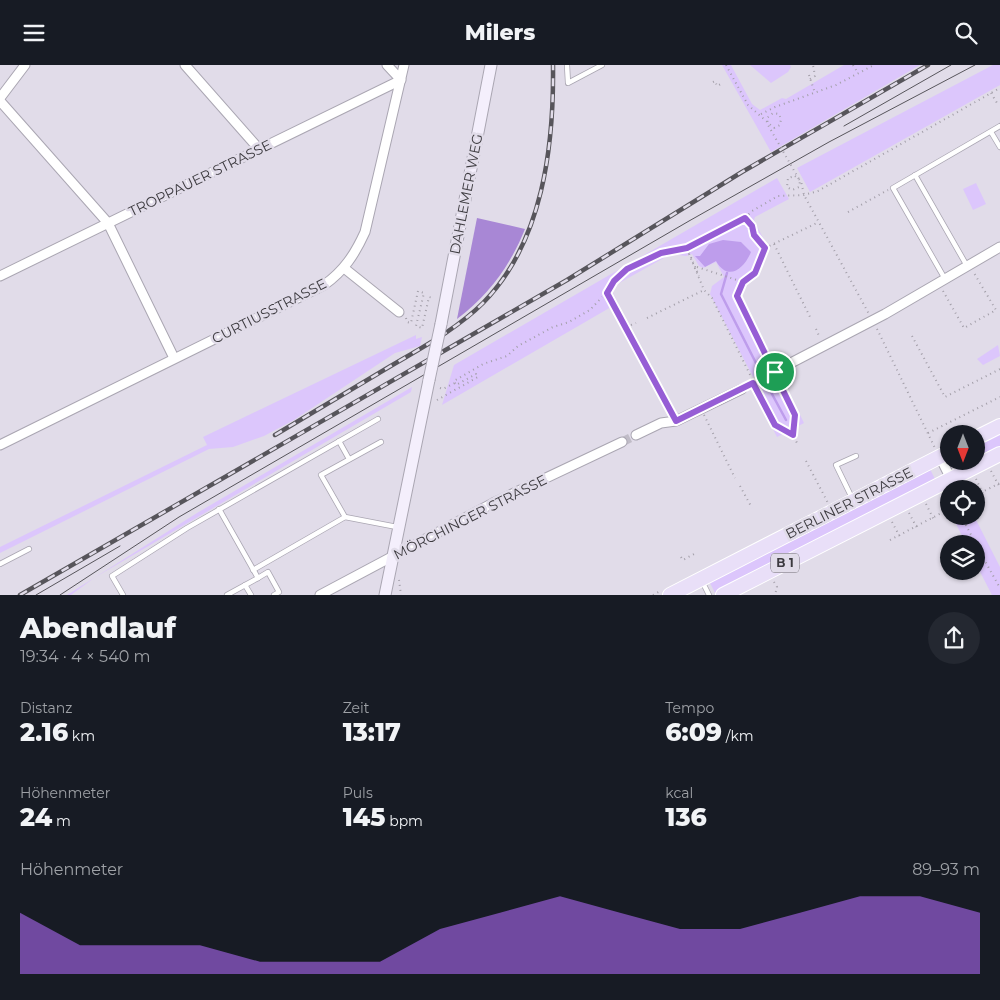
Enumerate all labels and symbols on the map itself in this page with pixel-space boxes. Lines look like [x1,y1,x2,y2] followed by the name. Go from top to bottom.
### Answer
[445,132,487,256] street label: DAHLEMER WEG
[126,136,274,220] street label: TROPPAUER STRASSE
[209,274,329,348] street label: CURTIUSSTRASSE
[754,351,796,393] pin
[940,425,985,470] north arrow
[782,463,916,543] street label: BERLINER STRASSE
[390,471,550,563] street label: MÖRCHINGER STRASSE
[771,553,799,573] road number: B 1

